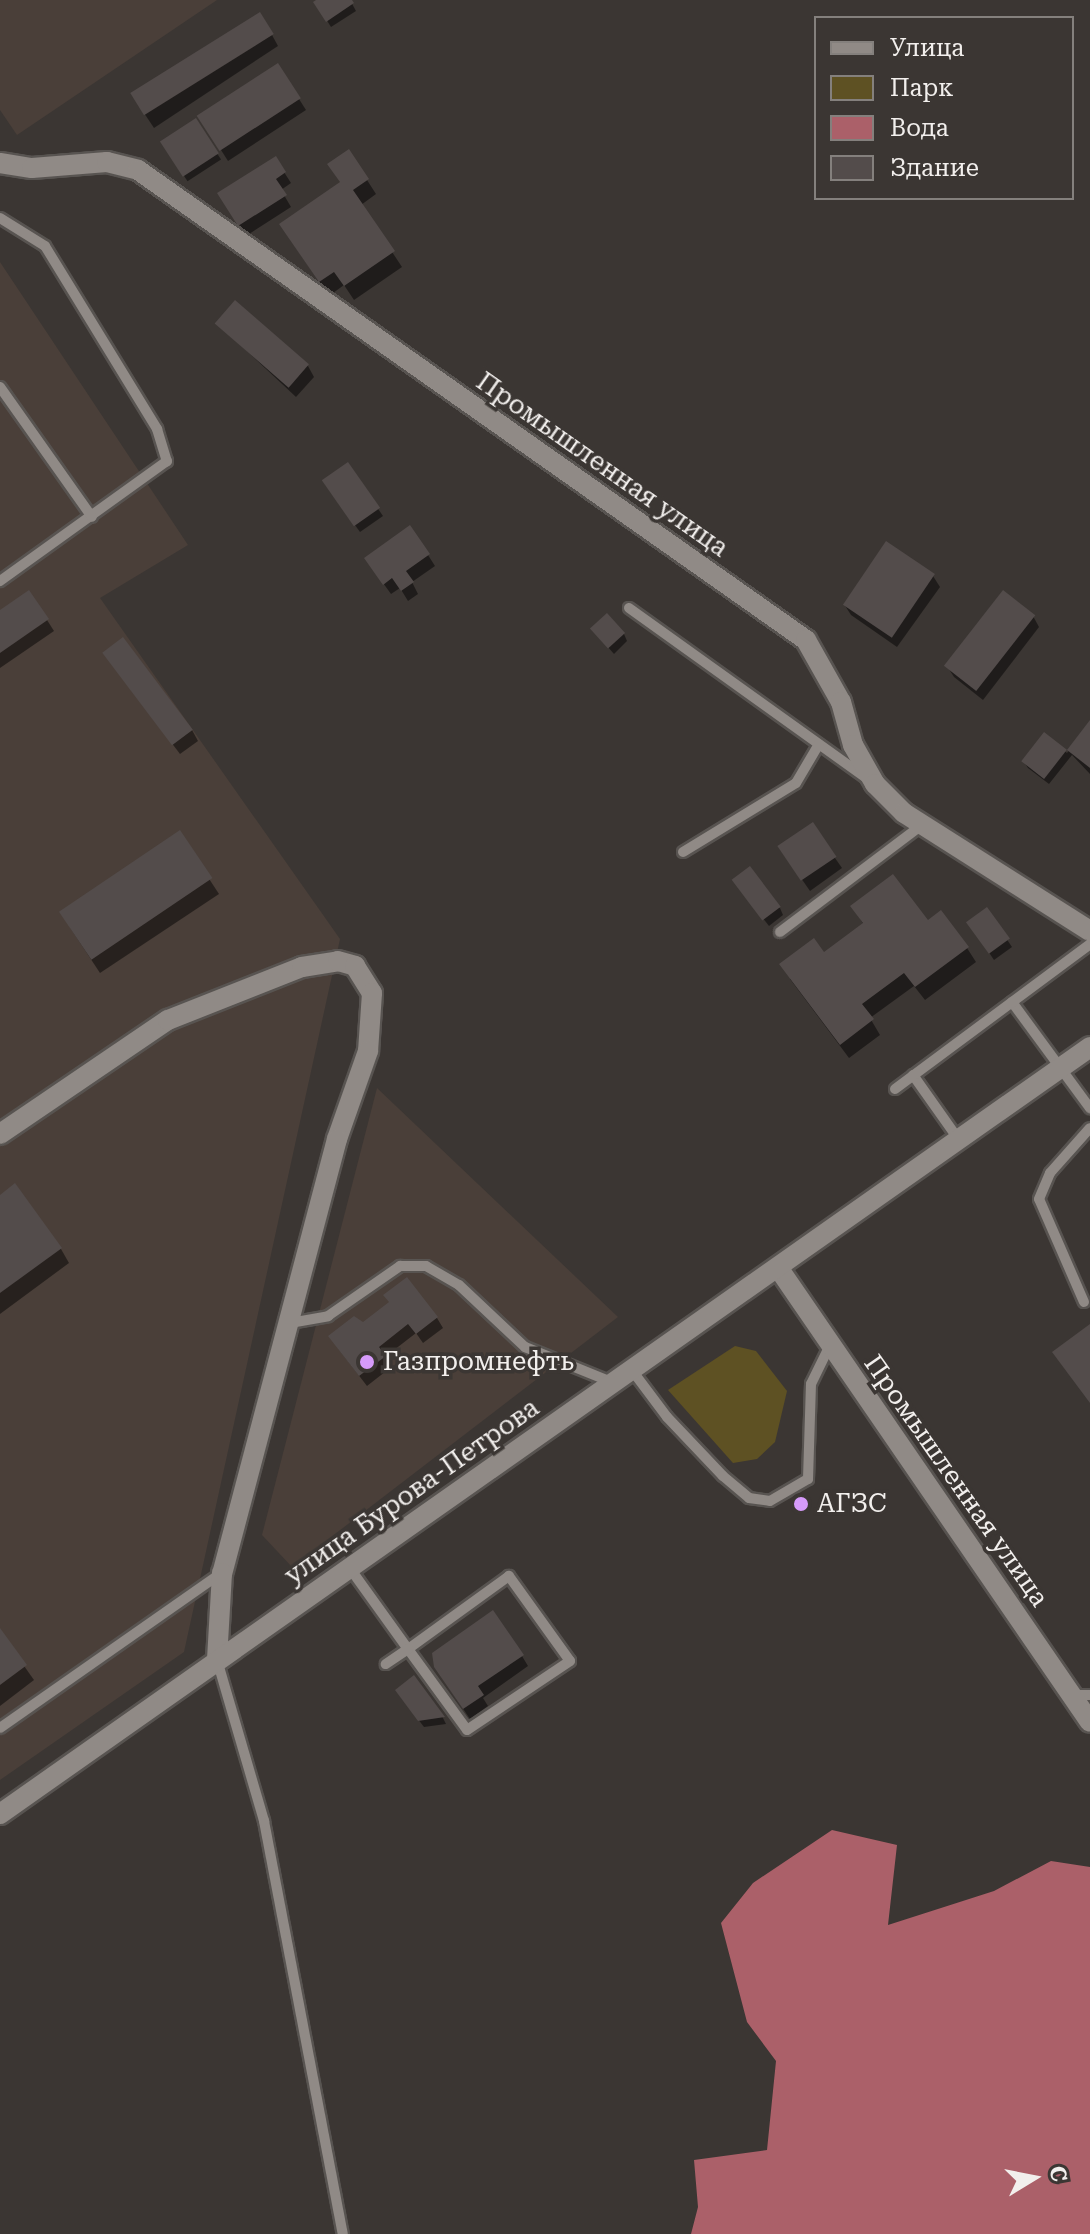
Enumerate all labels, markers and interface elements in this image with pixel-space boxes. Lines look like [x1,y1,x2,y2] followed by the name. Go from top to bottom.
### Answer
[814,16,1074,200] legend
[890,34,964,62] text: Улица
[890,74,953,102] text: Парк
[890,114,949,142] text: Вода
[890,154,979,182] text: Здание
[470,366,734,564] street label: Промышленная улица
[383,1346,574,1378] place label: Газпромнефть
[857,1349,1055,1613] street label: Промышленная улица
[358,1353,376,1371] marker: Газпромнефть
[279,1392,545,1592] street label: улица Бурова-Петрова
[817,1488,887,1520] place label: АГЗС
[792,1495,810,1513] marker: АГЗС
[994,2138,1074,2218] north arrow
[1044,2164,1072,2184] text: С

